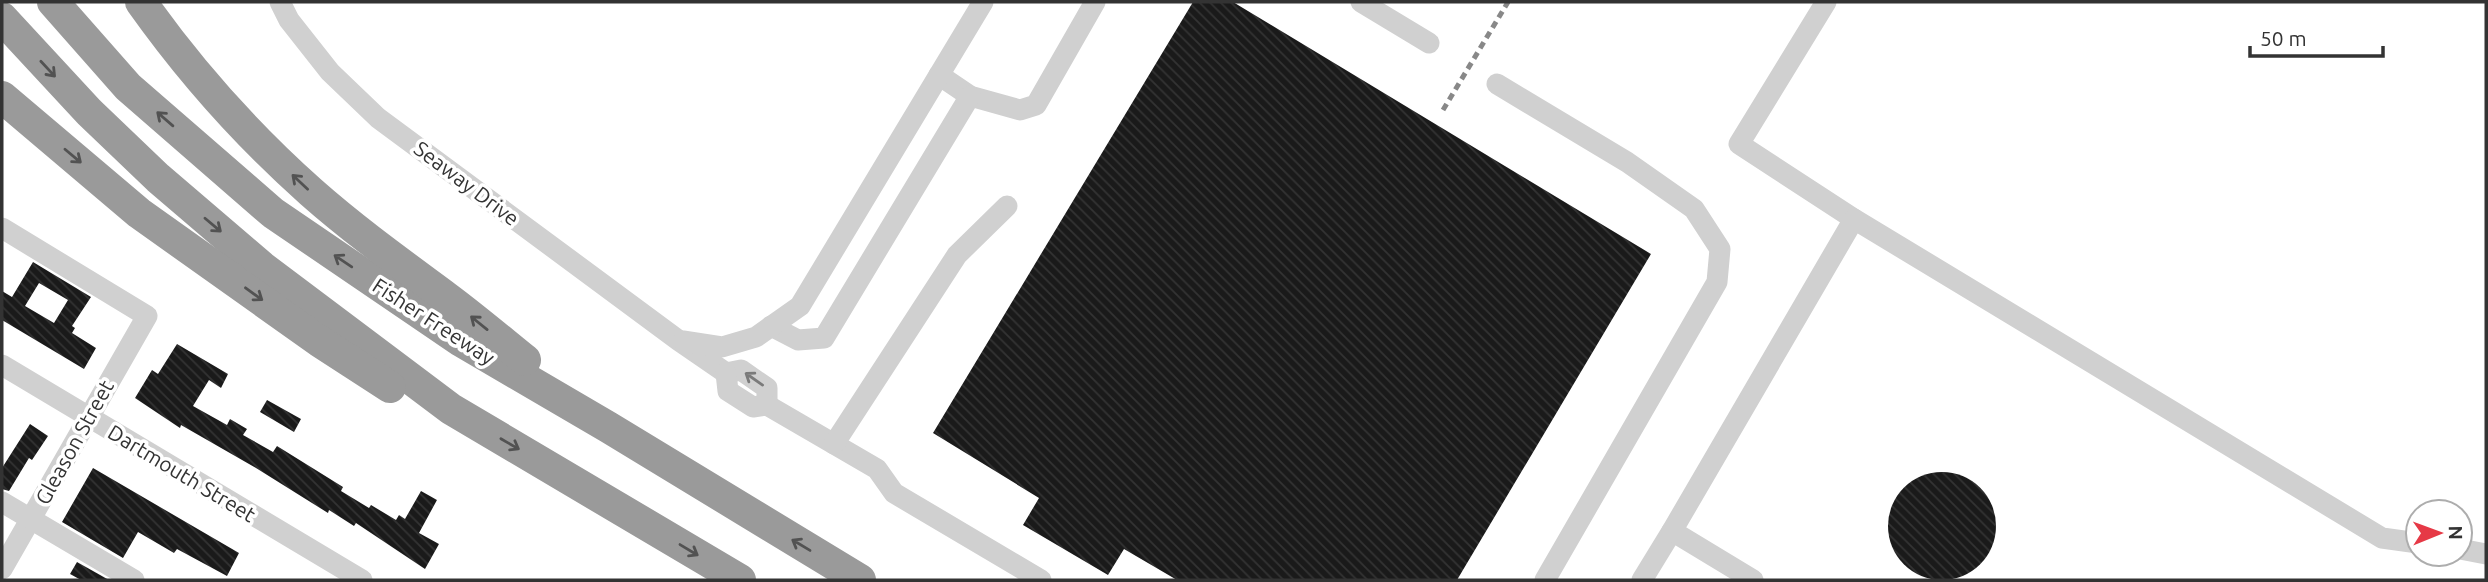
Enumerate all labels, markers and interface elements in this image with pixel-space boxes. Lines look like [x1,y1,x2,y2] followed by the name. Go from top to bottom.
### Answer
[2250,14,2383,58] scale bar
[2260,26,2307,50] text: 50 m
[39,60,56,77] one-way arrow
[156,111,174,127] one-way arrow
[410,136,524,230] street label: Seaway Drive
[63,149,81,164] one-way arrow
[292,173,309,190] one-way arrow
[203,217,221,233] one-way arrow
[334,254,353,268] one-way arrow
[369,273,499,369] street label: Fisher Freeway
[244,286,263,301] one-way arrow
[470,315,488,330] one-way arrow
[745,372,764,386] one-way arrow
[30,376,118,508] street label: Gleason Street
[104,419,260,527] street label: Dartmouth Street
[500,437,520,451] one-way arrow
[2404,498,2474,568] north arrow
[2445,525,2467,540] text: N
[792,537,812,551] one-way arrow
[679,543,699,557] one-way arrow

